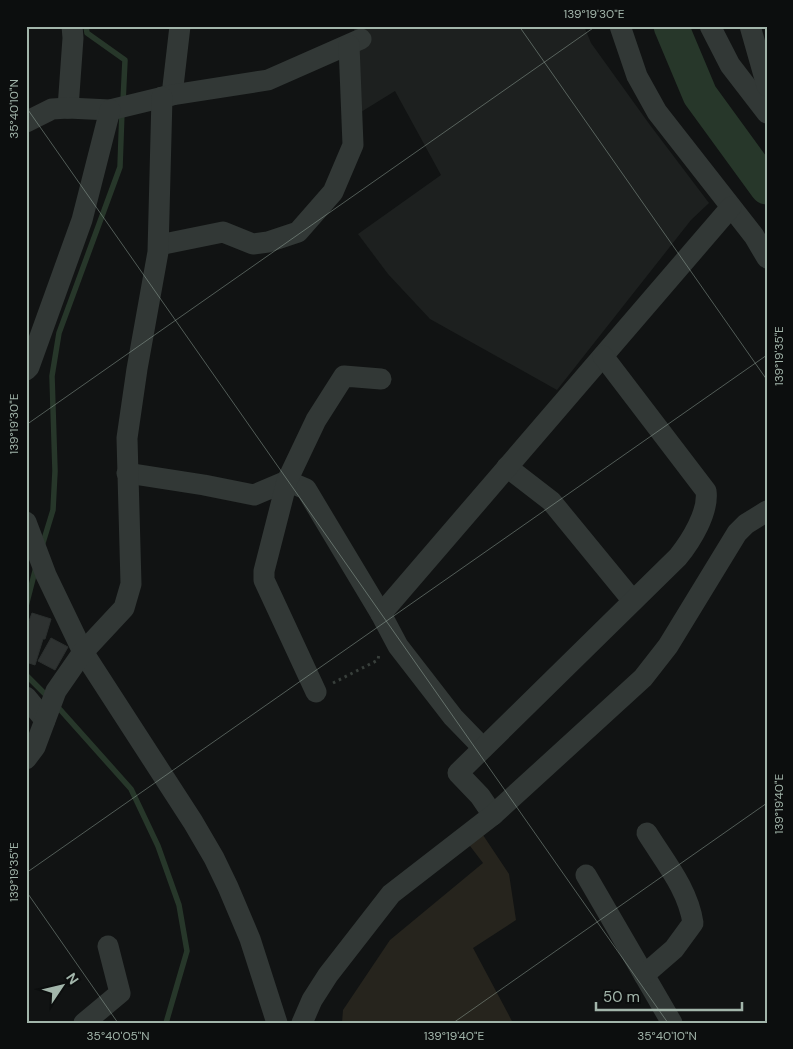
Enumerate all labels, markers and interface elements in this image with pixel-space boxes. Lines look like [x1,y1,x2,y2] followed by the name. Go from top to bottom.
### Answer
[564,6,625,22] text: 139°19'30"E
[6,79,22,139] text: 35°40'10"N
[771,326,787,386] text: 139°19'35"E
[6,393,22,454] text: 139°19'30"E
[771,774,787,834] text: 139°19'40"E
[6,842,22,902] text: 139°19'35"E
[38,962,88,1012] north arrow
[62,969,83,988] text: N
[596,979,742,1011] scale bar
[603,987,640,1007] text: 50 m
[86,1028,150,1044] text: 35°40'05"N
[424,1028,484,1044] text: 139°19'40"E
[637,1028,697,1044] text: 35°40'10"N

